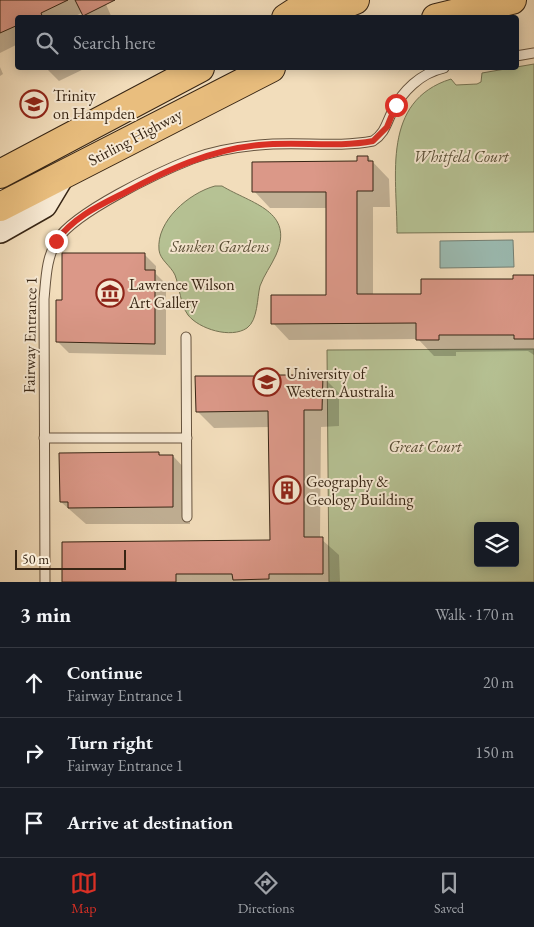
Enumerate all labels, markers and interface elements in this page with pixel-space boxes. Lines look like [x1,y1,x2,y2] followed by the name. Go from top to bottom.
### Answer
[15,15,519,70] search box
[33,29,61,57] icon: search
[73,30,155,55] text: Search here
[53,85,136,124] place label: Trinity on Hampden
[19,89,49,119] school or university icon: Trinity on Hampden
[385,94,408,117] route start
[84,103,187,171] street label: Stirling Highway
[413,146,510,167] park label: Whitfeld Court
[45,230,68,253] route end
[169,236,270,257] park label: Sunken Gardens
[128,274,235,313] place label: Lawrence Wilson Art Gallery
[18,277,42,393] street label: Fairway Entrance 1
[95,278,125,308] museum icon: Lawrence Wilson Art Gallery
[286,363,395,402] place label: University of Western Australia
[252,367,282,397] school or university icon: University of Western Australia
[388,436,463,457] park label: Great Court
[306,471,414,510] place label: Geography & Geology Building
[272,475,302,505] building icon: Geography & Geology Building
[474,522,519,567] map controls
[474,522,519,567] button: layers
[15,547,126,570] scale bar
[22,550,49,568] text: 50 m
[20,601,71,628] text: 3 min
[435,604,514,625] text: Walk · 170 m
[67,660,142,685] text: Continue
[20,669,48,697] icon: ahead
[483,672,514,693] text: 20 m
[67,685,184,706] text: Fairway Entrance 1
[67,730,153,755] text: Turn right
[20,739,48,767] icon: right
[475,742,514,763] text: 150 m
[67,755,184,776] text: Fairway Entrance 1
[20,809,48,837] icon: arrive
[67,810,233,835] text: Arrive at destination
[70,869,98,917] tab: Map
[238,869,294,917] tab: Directions
[434,869,464,917] tab: Saved

